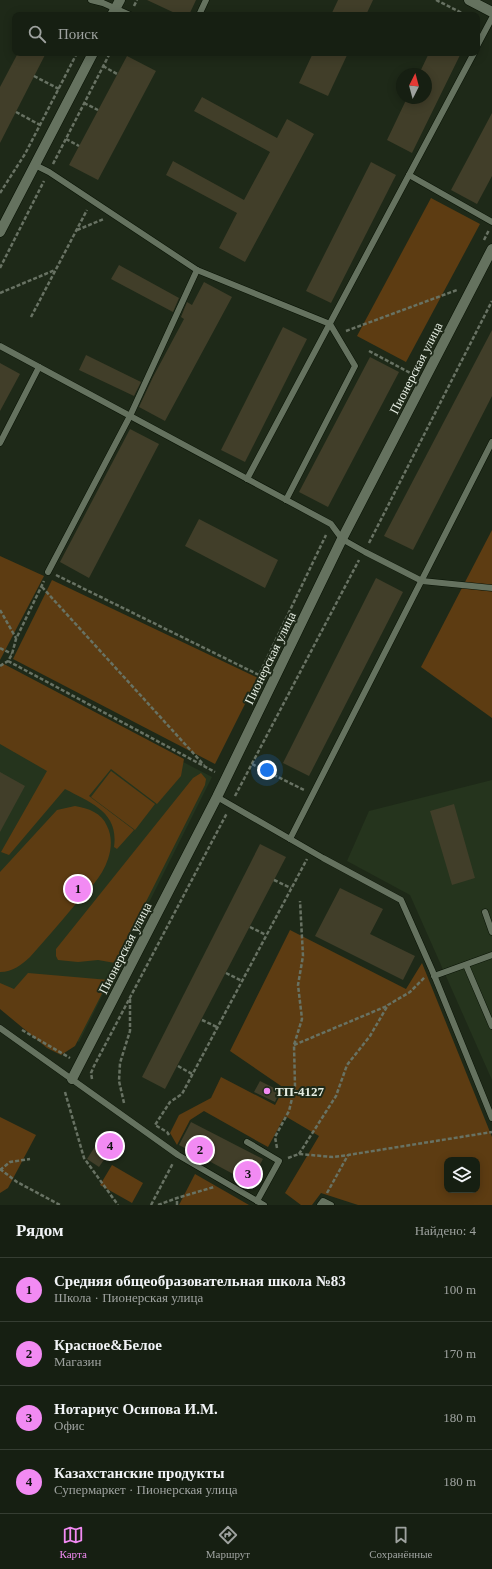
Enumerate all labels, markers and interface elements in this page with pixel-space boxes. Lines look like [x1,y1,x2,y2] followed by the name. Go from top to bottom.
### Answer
[12,12,480,56] search box
[26,23,48,45] icon: search
[58,26,98,42] text: Поиск
[396,68,432,104] north arrow
[386,319,446,416] street label: Пионерская улица
[241,609,299,707] street label: Пионерская улица
[257,760,277,780] your location
[65,874,91,904] pin: 1
[95,899,155,996] street label: Пионерская улица
[275,1084,325,1099] place label: ТП-4127
[262,1086,272,1096] marker: ТП-4127
[97,1131,123,1161] pin: 4
[187,1135,213,1165] pin: 2
[444,1157,480,1193] map controls
[444,1157,480,1193] button: layers
[235,1159,261,1189] pin: 3
[16,1221,64,1240] text: Рядом
[415,1223,476,1238] text: Найдено: 4
[54,1273,346,1289] text: Средняя общеобразовательная школа №83
[26,1282,32,1297] text: 1
[443,1282,476,1297] text: 100 m
[54,1290,203,1305] text: Школа · Пионерская улица
[54,1337,162,1353] text: Красное&Белое
[26,1346,32,1361] text: 2
[443,1346,476,1361] text: 170 m
[54,1354,101,1369] text: Магазин
[54,1401,218,1417] text: Нотариус Осипова И.М.
[26,1410,32,1425] text: 3
[443,1410,476,1425] text: 180 m
[54,1418,85,1433] text: Офис
[54,1465,224,1481] text: Казахстанские продукты
[26,1474,32,1489] text: 4
[443,1474,476,1489] text: 180 m
[54,1482,238,1497] text: Супермаркет · Пионерская улица
[60,1524,87,1560] tab: Карта
[206,1524,250,1560] tab: Маршрут
[369,1524,432,1560] tab: Сохранённые

